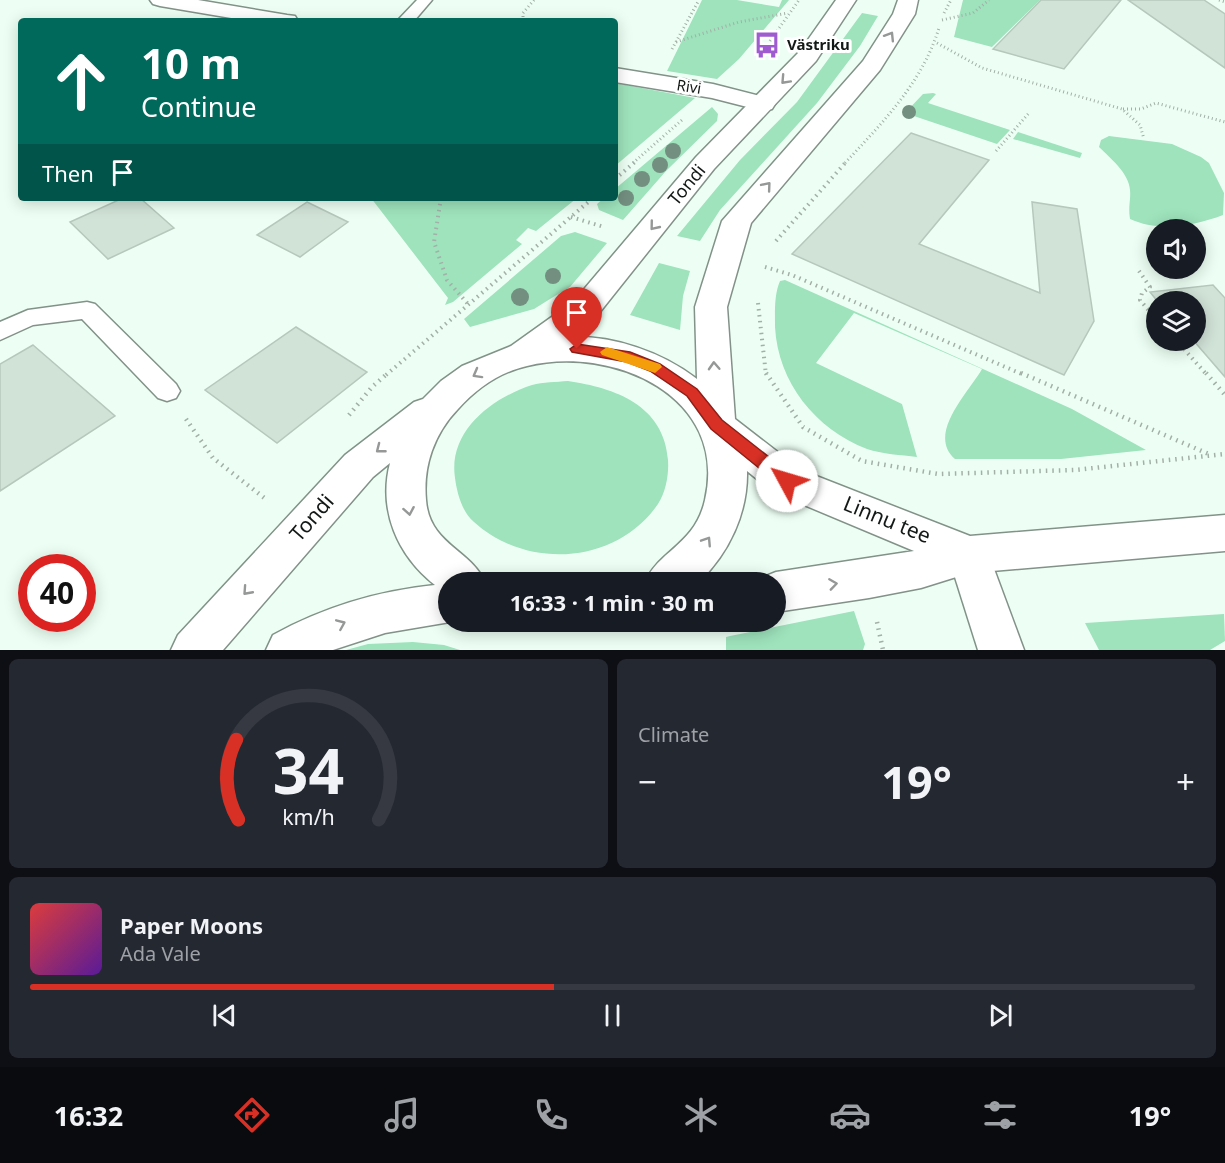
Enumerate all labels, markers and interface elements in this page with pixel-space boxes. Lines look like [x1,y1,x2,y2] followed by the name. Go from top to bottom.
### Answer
[752,30,782,60] bus stop icon: Västriku
[883,32,895,42] one-way arrow
[141,34,241,91] text: 10 m
[787,34,850,54] place label: Västriku
[42,42,120,120] icon: ahead
[782,73,793,84] one-way arrow
[675,74,703,98] street label: Rivi
[141,88,256,125] text: Continue
[106,156,139,189] icon: arrive
[42,158,94,188] text: Then
[662,159,710,210] street label: Tondi
[760,182,771,193] one-way arrow
[650,219,661,230] one-way arrow
[1146,219,1206,351] map controls
[1146,219,1206,279] button: sound
[551,287,602,349] pin
[1146,291,1206,351] button: layers
[560,296,593,329] icon: arrive
[707,362,720,371] one-way arrow
[473,367,483,379] one-way arrow
[376,441,387,452] one-way arrow
[755,449,819,513] position arrow
[283,488,340,547] street label: Tondi
[839,489,935,549] street label: Linnu tee
[402,506,414,515] one-way arrow
[700,537,711,548] one-way arrow
[18,554,96,632] speed limit sign: 40
[829,579,838,591] one-way arrow
[244,584,255,595] one-way arrow
[510,587,714,617] text: 16:33 · 1 min · 30 m
[335,619,346,631] one-way arrow
[638,721,709,748] text: Climate
[273,727,344,812] text: 34
[881,751,952,812] text: 19°
[638,759,657,804] text: −
[1176,759,1195,804] text: +
[282,803,335,832] text: km/h
[120,910,263,940] text: Paper Moons
[120,940,201,967] text: Ada Vale
[208,999,241,1032] icon: previous
[596,999,629,1032] icon: pause
[984,999,1017,1032] icon: next
[231,1094,273,1136] icon: directions
[381,1094,423,1136] icon: music
[530,1094,572,1136] icon: phone
[680,1094,722,1136] icon: climate
[829,1094,871,1136] icon: car
[979,1094,1021,1136] icon: filters
[54,1097,123,1134] text: 16:32
[1129,1097,1171,1134] text: 19°

